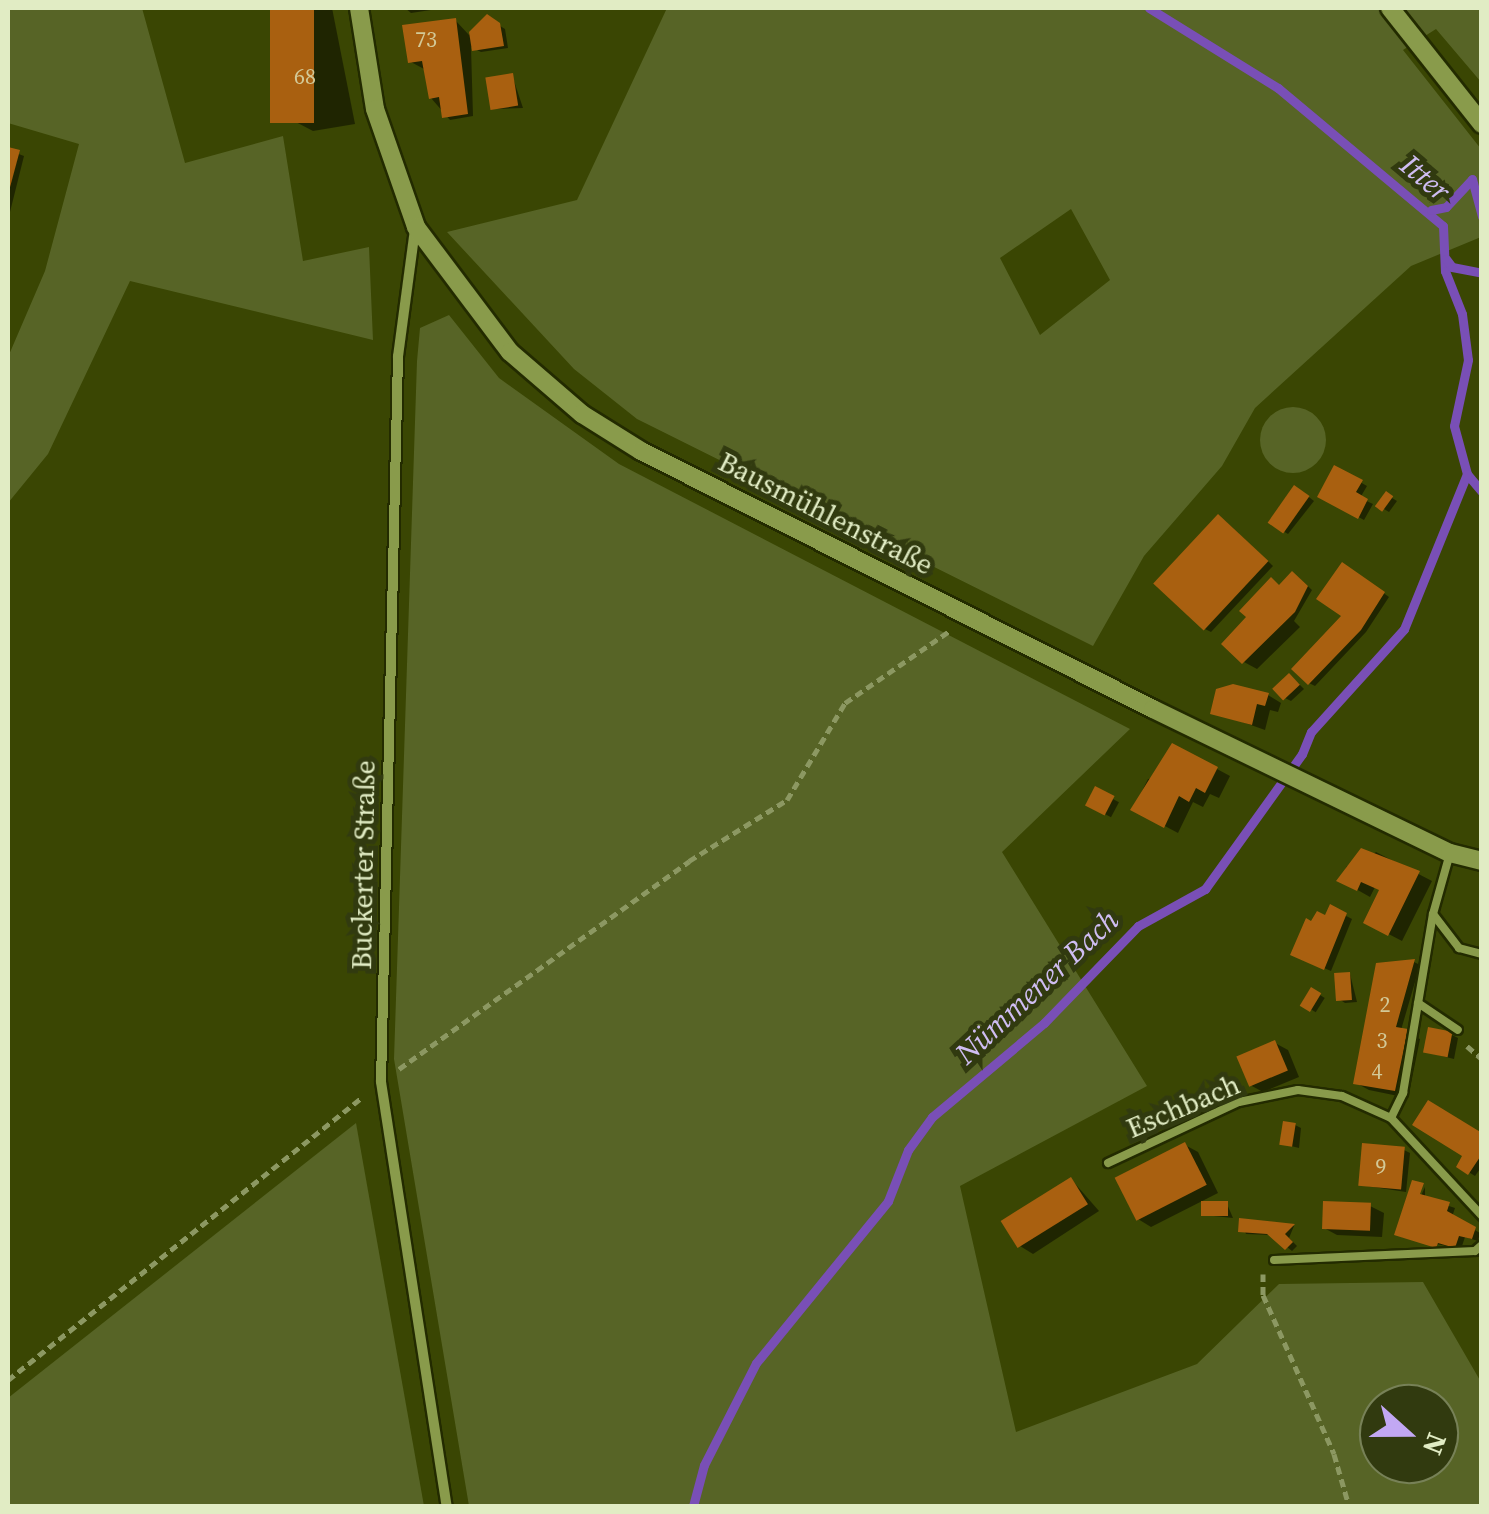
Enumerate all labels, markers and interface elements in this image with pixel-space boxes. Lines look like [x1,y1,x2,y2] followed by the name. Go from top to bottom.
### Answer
[415,27,437,53] house number: 73
[294,64,316,90] house number: 68
[1393,147,1457,209] water label: Itter
[713,444,939,582] street label: Bausmühlenstraße
[344,760,382,970] street label: Buckerter Straße
[948,902,1126,1072] water label: Nümmener Bach
[1380,992,1390,1018] house number: 2
[1377,1028,1387,1054] house number: 3
[1372,1059,1382,1085] house number: 4
[1121,1067,1245,1145] street label: Eschbach
[1376,1154,1386,1180] house number: 9
[1359,1384,1459,1484] north arrow
[1414,1428,1457,1460] text: N

